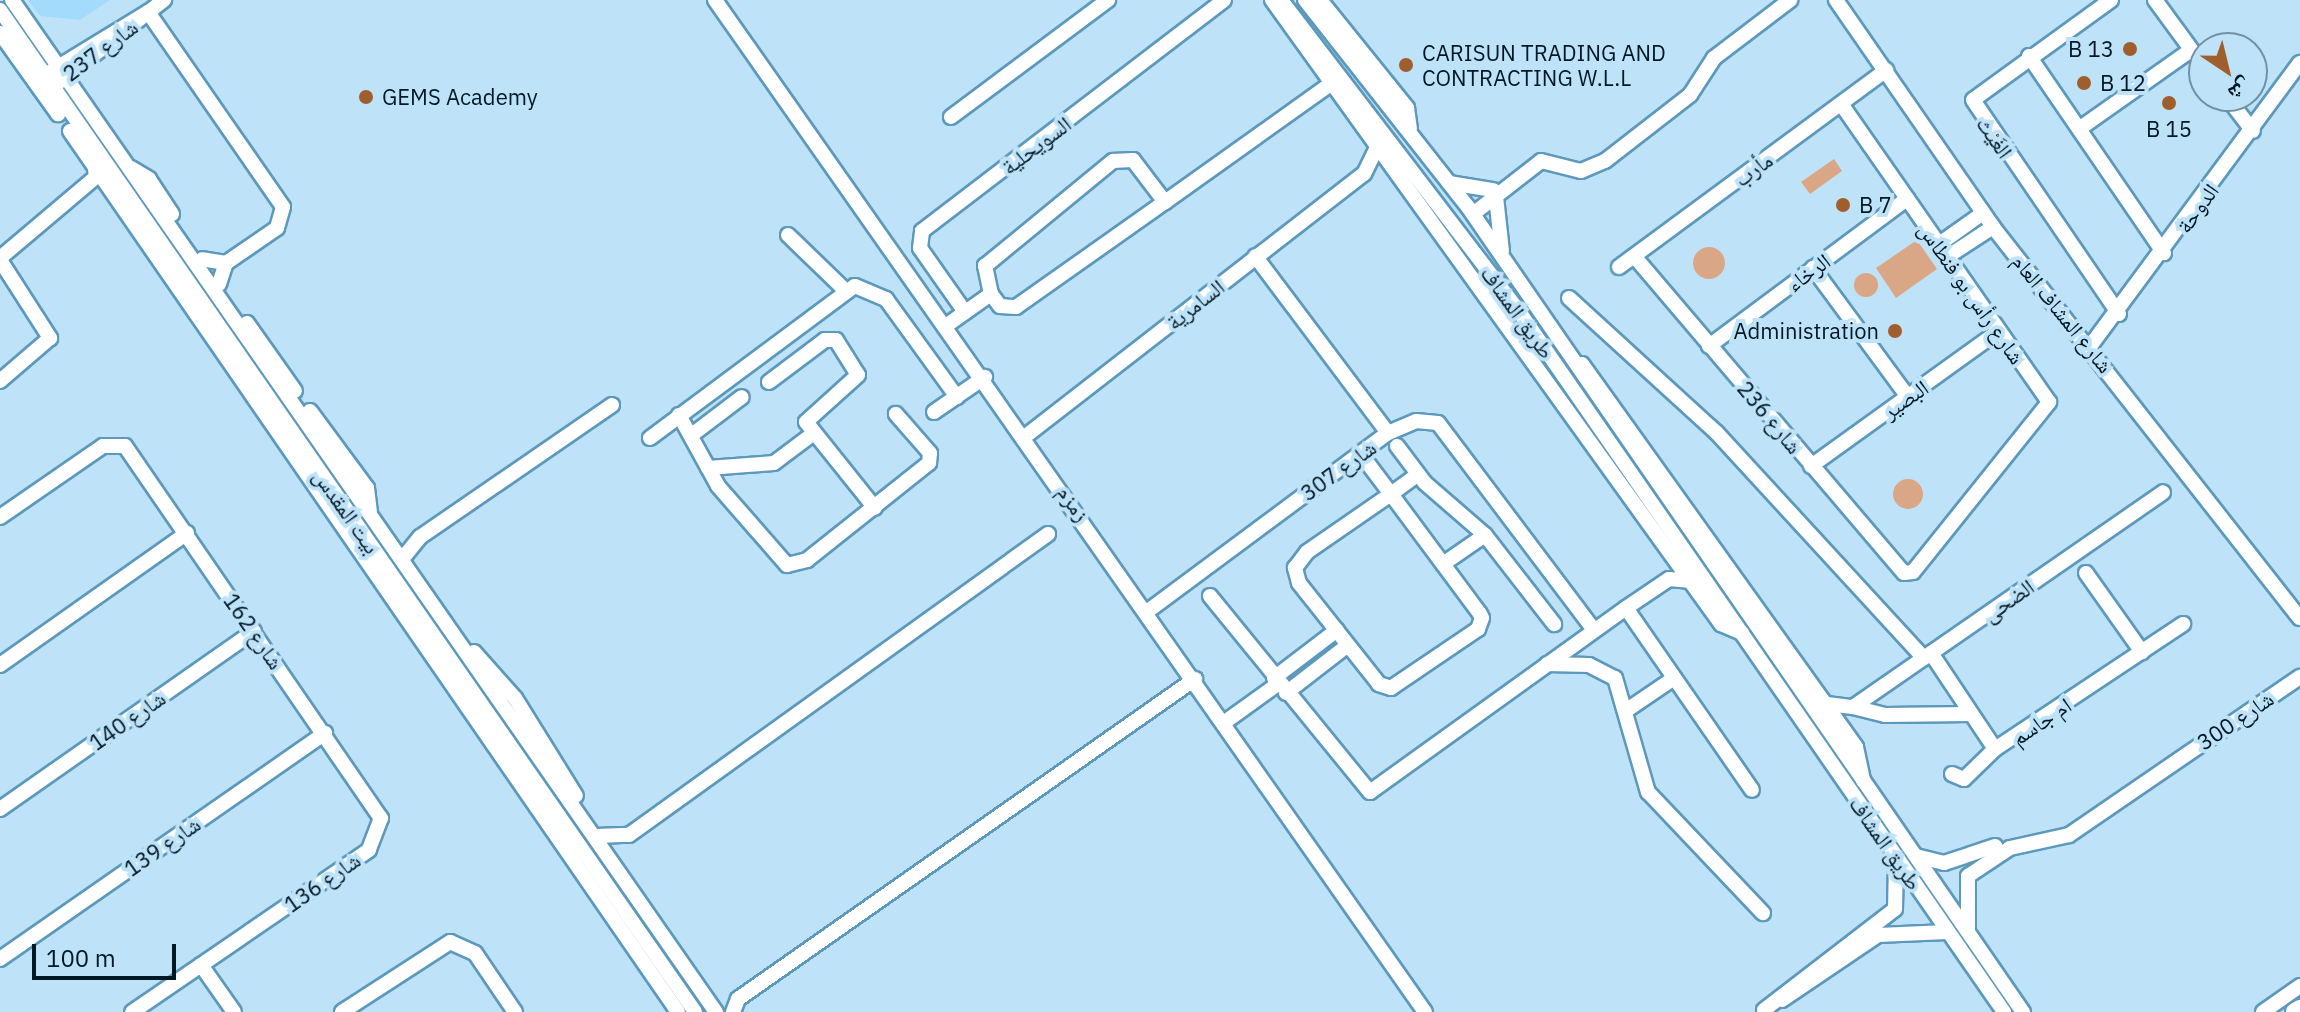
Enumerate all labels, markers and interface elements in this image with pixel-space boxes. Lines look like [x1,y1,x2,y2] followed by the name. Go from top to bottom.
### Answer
[57,13,143,87] street label: شارع 237
[2188,32,2268,112] north arrow
[2068,36,2114,62] place label: B 13
[1422,39,1666,90] place label: CARISUN TRADING AND CONTRACTING W.L.L
[2121,40,2139,58] marker: B 13
[1397,56,1415,74] marker: CARISUN TRADING AND CONTRACTING W.L.L
[2100,70,2146,96] place label: B 12
[2223,72,2259,109] text: ش
[2075,74,2093,92] marker: B 12
[382,84,538,110] place label: GEMS Academy
[357,88,375,106] marker: GEMS Academy
[2160,94,2178,112] marker: B 15
[996,110,1076,180] street label: السويحلية
[1971,111,2019,163] street label: الغَيْث
[2146,116,2192,142] place label: B 15
[1729,146,1777,192] street label: مأرب
[2170,178,2224,238] street label: الدوحة
[1859,192,1892,218] place label: B 7
[1834,196,1852,214] marker: B 7
[1913,217,2031,369] street label: شارع رأس بو فنطاس
[1781,247,1835,297] street label: الرخاء
[2007,248,2119,378] street label: شارع المشاف العام
[1476,261,1560,363] street label: طريق المشاف
[1161,273,1229,335] street label: السامرية
[1733,318,1879,344] place label: Administration
[1886,322,1904,340] marker: Administration
[1877,374,1933,424] street label: البصير
[1732,375,1808,459] street label: شارع 236
[1295,434,1381,506] street label: شارع 307
[308,464,386,558] street label: بيت المقدس
[1052,480,1096,526] street label: زمزم
[1977,573,2039,627] street label: الضحى
[218,588,290,674] street label: شارع 162
[84,684,170,756] street label: شارع 140
[2192,685,2278,755] street label: شارع 300
[2006,691,2076,751] street label: ام جاسم
[1844,791,1928,895] street label: طريق المشاف
[119,810,205,882] street label: شارع 139
[279,846,365,918] street label: شارع 136
[36,928,180,978] scale bar
[46,942,116,974] text: 100 m

